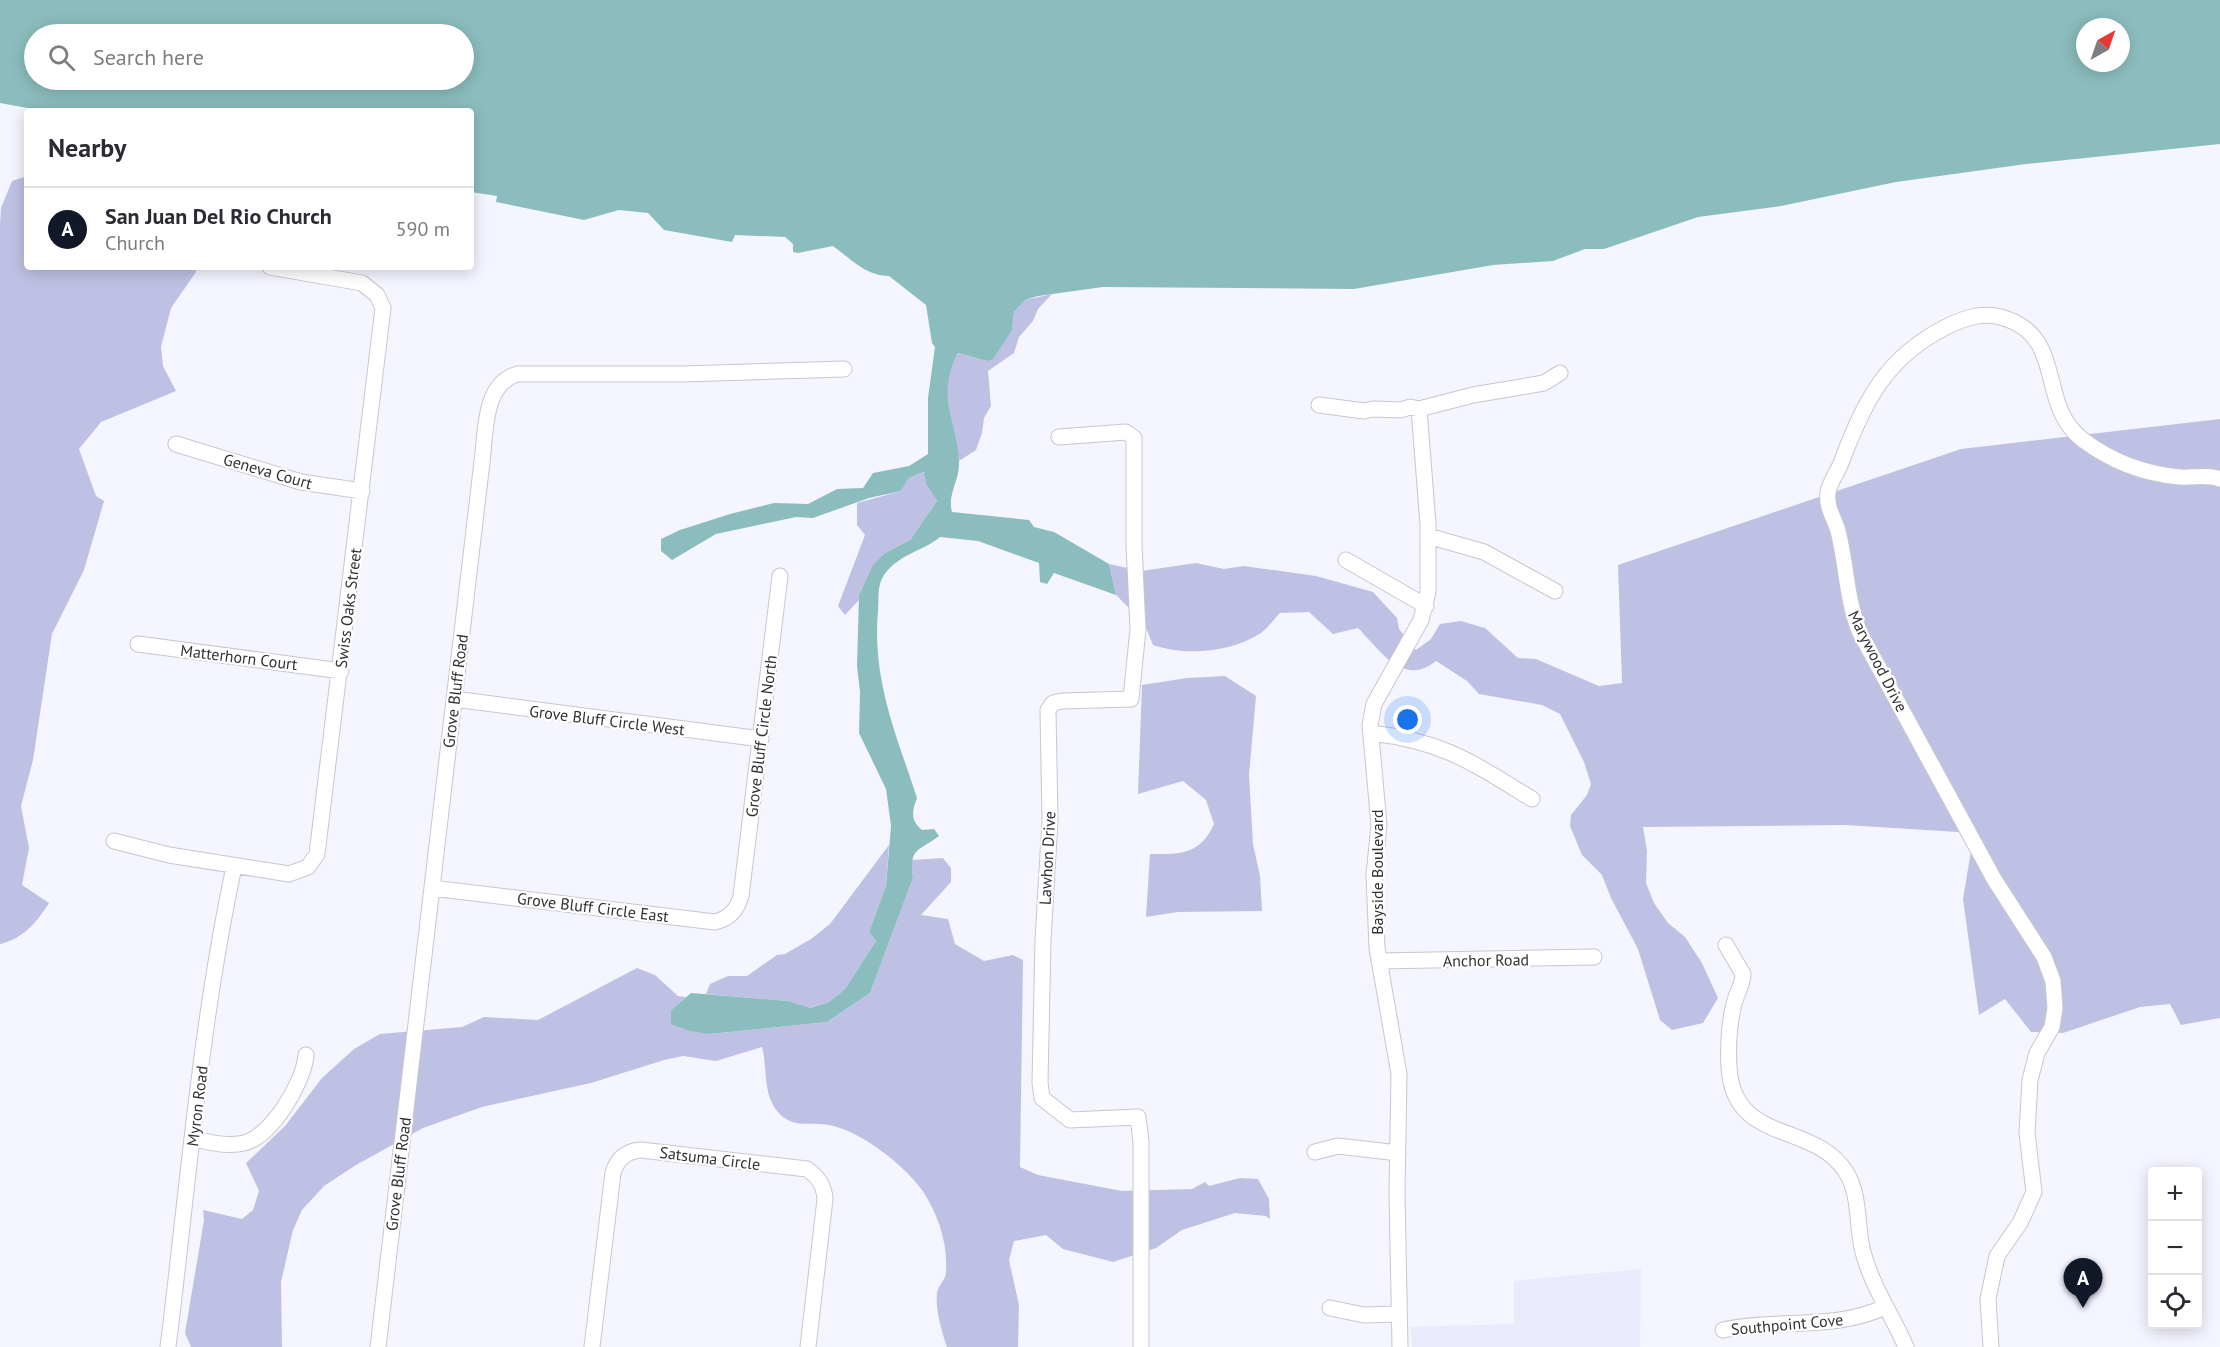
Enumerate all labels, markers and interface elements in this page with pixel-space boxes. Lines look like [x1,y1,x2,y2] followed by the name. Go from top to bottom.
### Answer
[2076,18,2130,72] north arrow
[24,24,474,90] search box
[45,41,78,74] icon: search
[93,43,204,71] text: Search here
[48,131,126,164] text: Nearby
[105,202,332,230] text: San Juan Del Rio Church
[61,216,74,242] text: A
[396,216,450,242] text: 590 m
[105,230,165,256] text: Church
[221,449,315,493] street label: Geneva Court
[331,546,365,669] street label: Swiss Oaks Street
[1844,607,1912,715] street label: Marywood Drive
[438,633,472,749] street label: Grove Bluff Road
[179,640,299,674] street label: Matterhorn Court
[741,654,781,818] street label: Grove Bluff Circle North
[528,701,686,740] street label: Grove Bluff Circle West
[1393,705,1422,734] your location
[1367,809,1387,935] street label: Bayside Boulevard
[1035,811,1059,905] street label: Lawhon Drive
[516,888,670,926] street label: Grove Bluff Circle East
[1443,949,1529,971] street label: Anchor Road
[182,1065,212,1147] street label: Myron Road
[381,1116,415,1232] street label: Grove Bluff Road
[659,1142,761,1174] street label: Satsuma Circle
[2148,1167,2202,1329] map controls
[2148,1167,2202,1221] button: +
[2148,1221,2202,1275] button: −
[2064,1258,2102,1308] pin: A
[2148,1275,2202,1329] button: locate
[1730,1309,1844,1339] street label: Southpoint Cove

